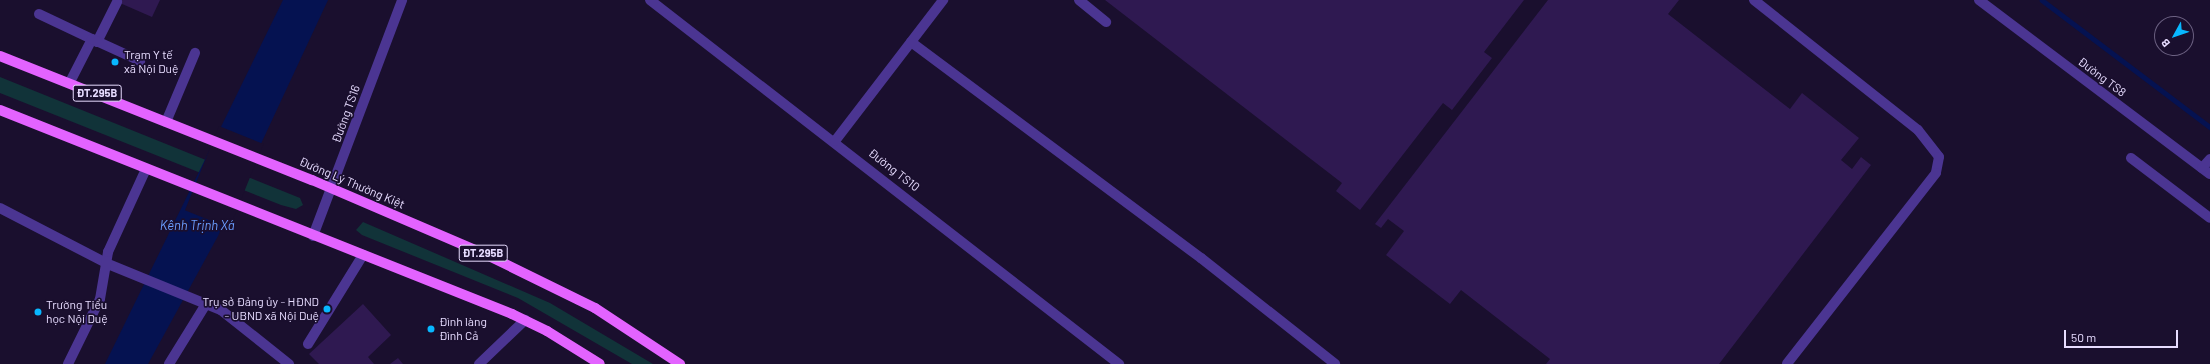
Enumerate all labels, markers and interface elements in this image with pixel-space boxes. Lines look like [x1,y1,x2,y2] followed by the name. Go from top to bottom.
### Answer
[2154,16,2194,56] north arrow
[2158,37,2172,50] text: B
[124,48,178,76] place label: Trạm Y tế xã Nội Duệ
[2075,54,2129,100] street label: Đường TS8
[109,56,121,68] marker: Trạm Y tế xã Nội Duệ
[329,83,363,145] street label: Đường TS16
[72,84,122,102] road number: ĐT.295B
[866,146,922,194] street label: Đường TS10
[297,154,407,212] street label: Đường Lý Thường Kiệt
[160,217,234,233] water label: Kênh Trịnh Xá
[458,244,508,262] road number: ĐT.295B
[203,295,319,323] place label: Trụ sở Đảng ủy - HĐND - UBND xã Nội Duệ
[46,298,108,326] place label: Trường Tiểu học Nội Duệ
[322,304,332,314] marker: Trụ sở Đảng ủy - HĐND - UBND xã Nội Duệ
[33,307,43,317] marker: Trường Tiểu học Nội Duệ
[439,315,487,343] place label: Đình làng Đình Cả
[2066,322,2180,348] scale bar
[426,324,436,334] marker: Đình làng Đình Cả
[2071,330,2096,344] text: 50 m

